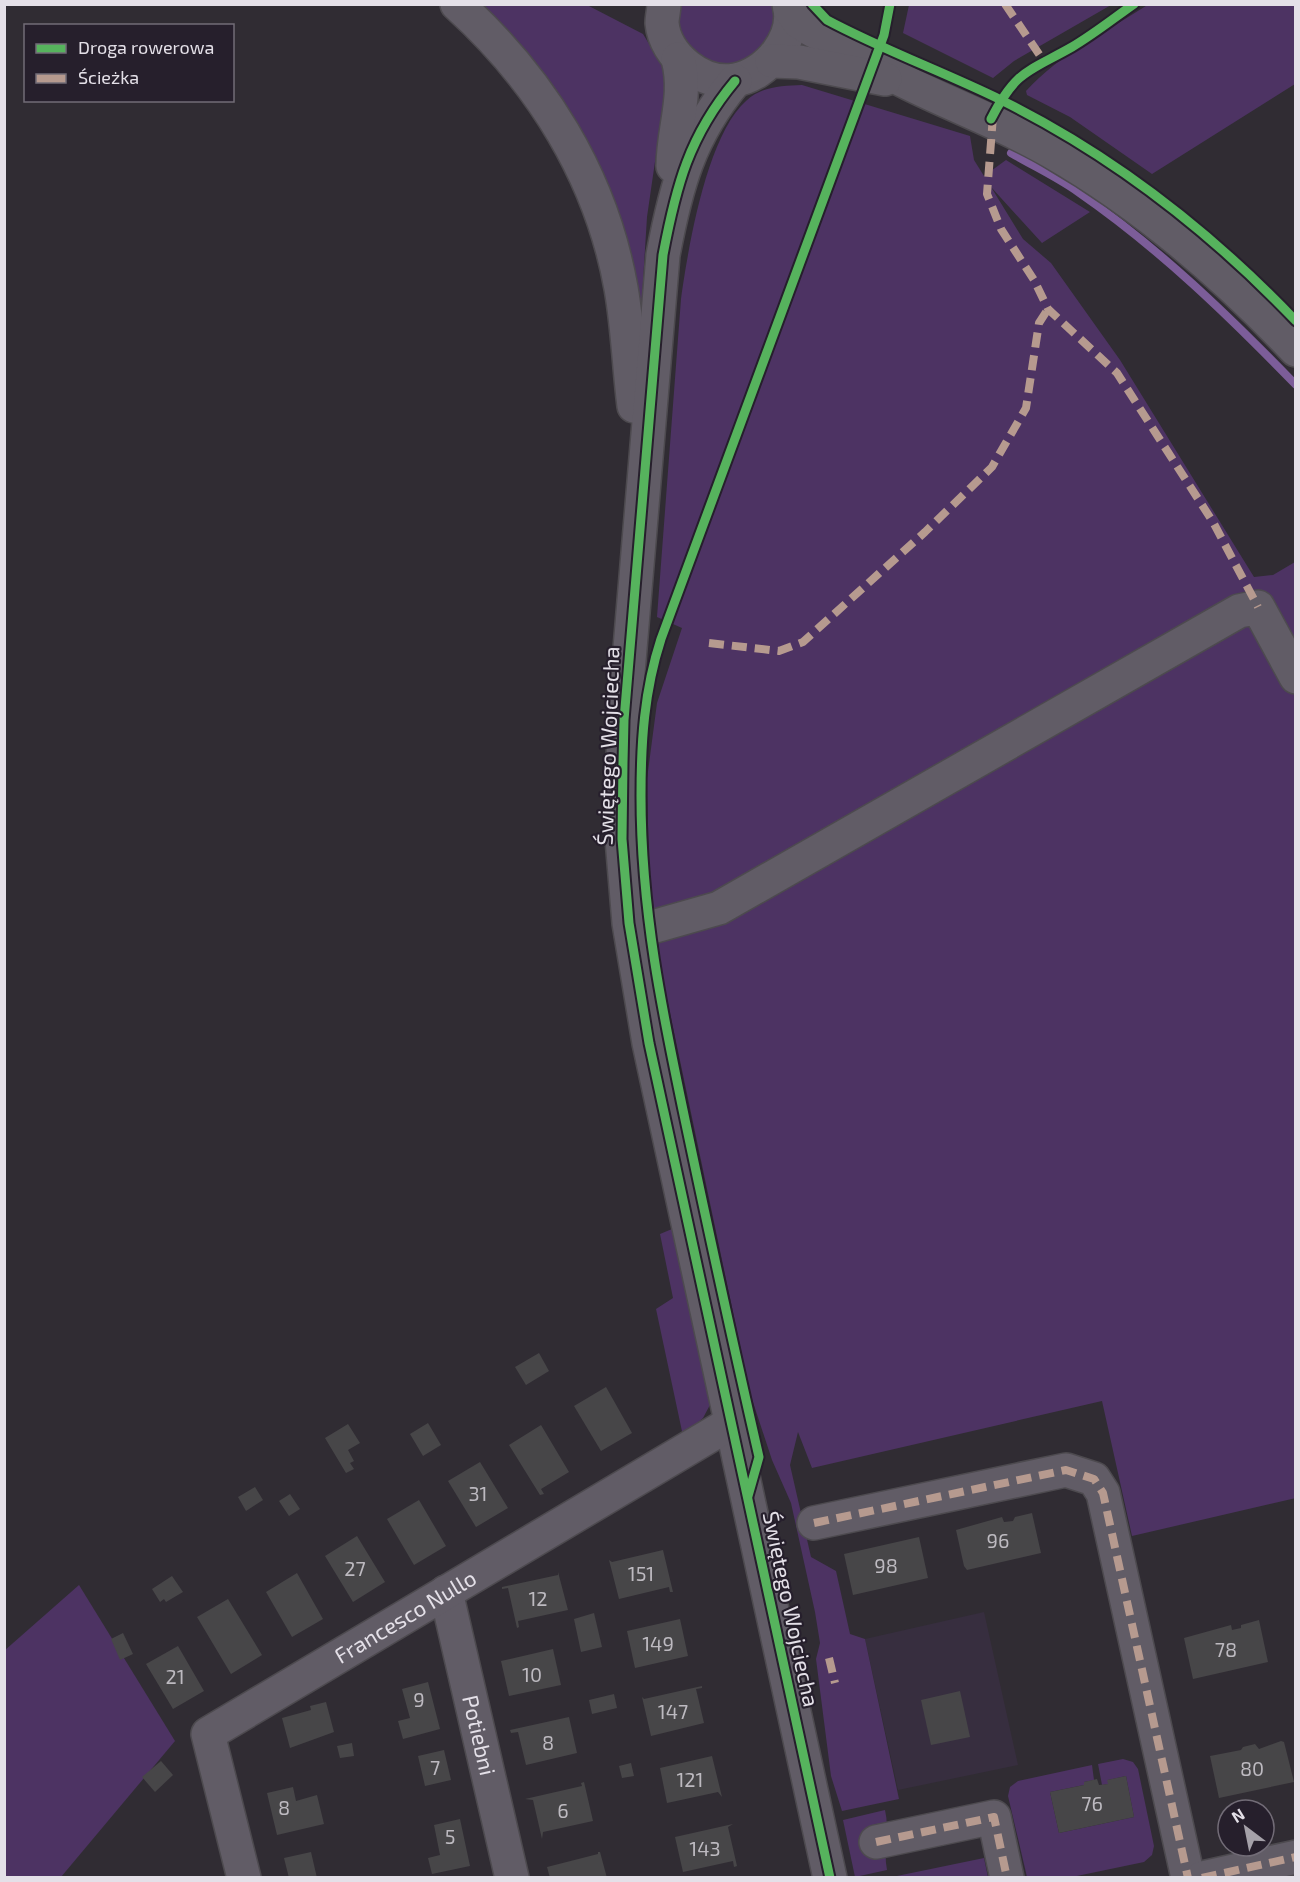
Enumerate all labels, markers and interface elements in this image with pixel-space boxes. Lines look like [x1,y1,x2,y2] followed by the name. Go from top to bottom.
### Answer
[24,24,234,102] legend
[78,36,214,58] text: Droga rowerowa
[78,66,139,88] text: Ścieżka
[591,646,624,846] street label: Świętego Wojciecha
[468,1481,488,1505] house number: 31
[758,1509,825,1709] street label: Świętego Wojciecha
[987,1528,1009,1552] house number: 96
[874,1553,898,1577] house number: 98
[344,1556,366,1580] house number: 27
[628,1561,654,1585] house number: 151
[329,1564,480,1668] street label: Francesco Nullo
[528,1586,548,1610] house number: 12
[642,1631,674,1655] house number: 149
[1215,1637,1237,1661] house number: 78
[522,1662,542,1686] house number: 10
[165,1664,185,1688] house number: 21
[413,1687,425,1711] house number: 9
[458,1692,502,1778] street label: Potiebni
[658,1699,688,1723] house number: 147
[542,1730,554,1754] house number: 8
[430,1755,440,1779] house number: 7
[1240,1756,1264,1780] house number: 80
[676,1767,704,1791] house number: 121
[1081,1791,1103,1815] house number: 76
[278,1795,290,1819] house number: 8
[557,1798,569,1822] house number: 6
[1216,1798,1276,1858] north arrow
[1228,1804,1248,1826] text: N
[445,1824,455,1848] house number: 5
[689,1836,721,1860] house number: 143

